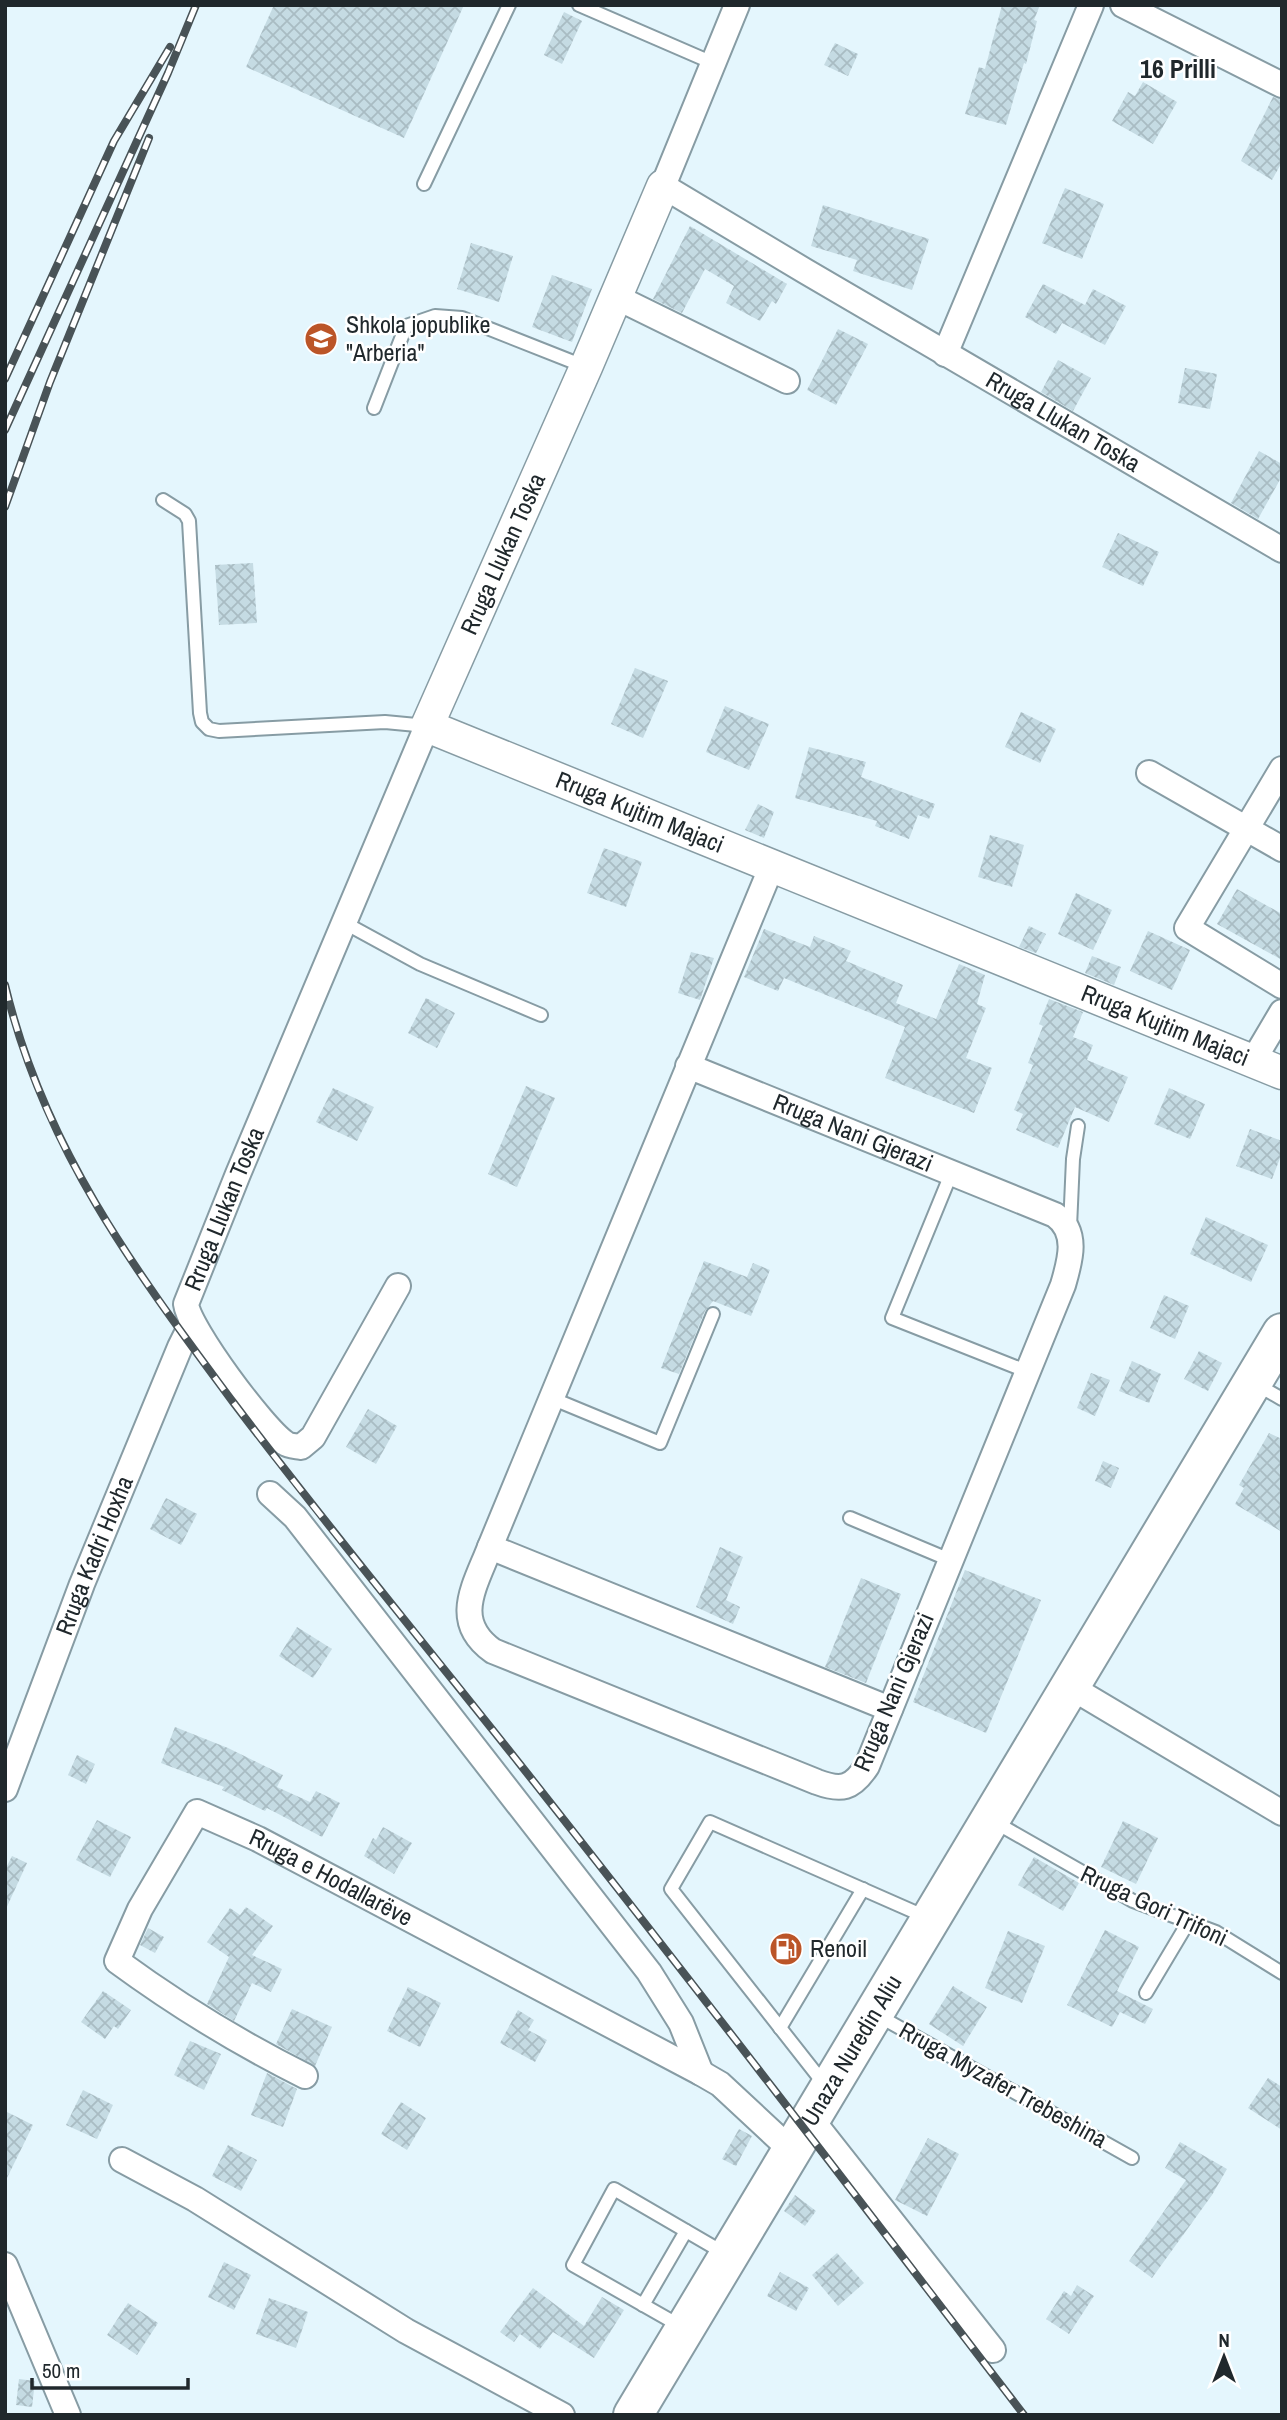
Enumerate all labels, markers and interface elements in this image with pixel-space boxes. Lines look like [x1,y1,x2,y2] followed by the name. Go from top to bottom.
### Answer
[1140,51,1216,86] district label: 16 Prilli
[346,308,490,368] place label: Shkola jopublike "Arberia"
[302,320,340,358] school or university icon: Shkola jopublike "Arberia"
[981,363,1147,479] street label: Rruga Llukan Toska
[452,468,552,639] street label: Rruga Llukan Toska
[551,763,729,860] street label: Rruga Kujtim Majaci
[1077,976,1254,1073] street label: Rruga Kujtim Majaci
[769,1085,938,1179] street label: Rruga Nani Gjerazi
[176,1122,271,1295] street label: Rruga Llukan Toska
[47,1471,140,1639] street label: Rruga Kadri Hoxha
[845,1607,941,1776] street label: Rruga Nani Gjerazi
[245,1820,419,1933] street label: Rruga e Hodallarëve
[1076,1857,1233,1953] street label: Rruga Gori Trifoni
[767,1930,805,1968] fuel station icon: Renoil
[810,1932,867,1964] place label: Renoil
[793,1969,908,2132] street label: Unaza Nuredin Aliu
[894,2014,1113,2155] street label: Rruga Myzafer Trebeshina
[1189,2322,1259,2392] north arrow
[1218,2327,1230,2353] text: N
[32,2346,187,2390] scale bar
[42,2356,80,2385] text: 50 m

